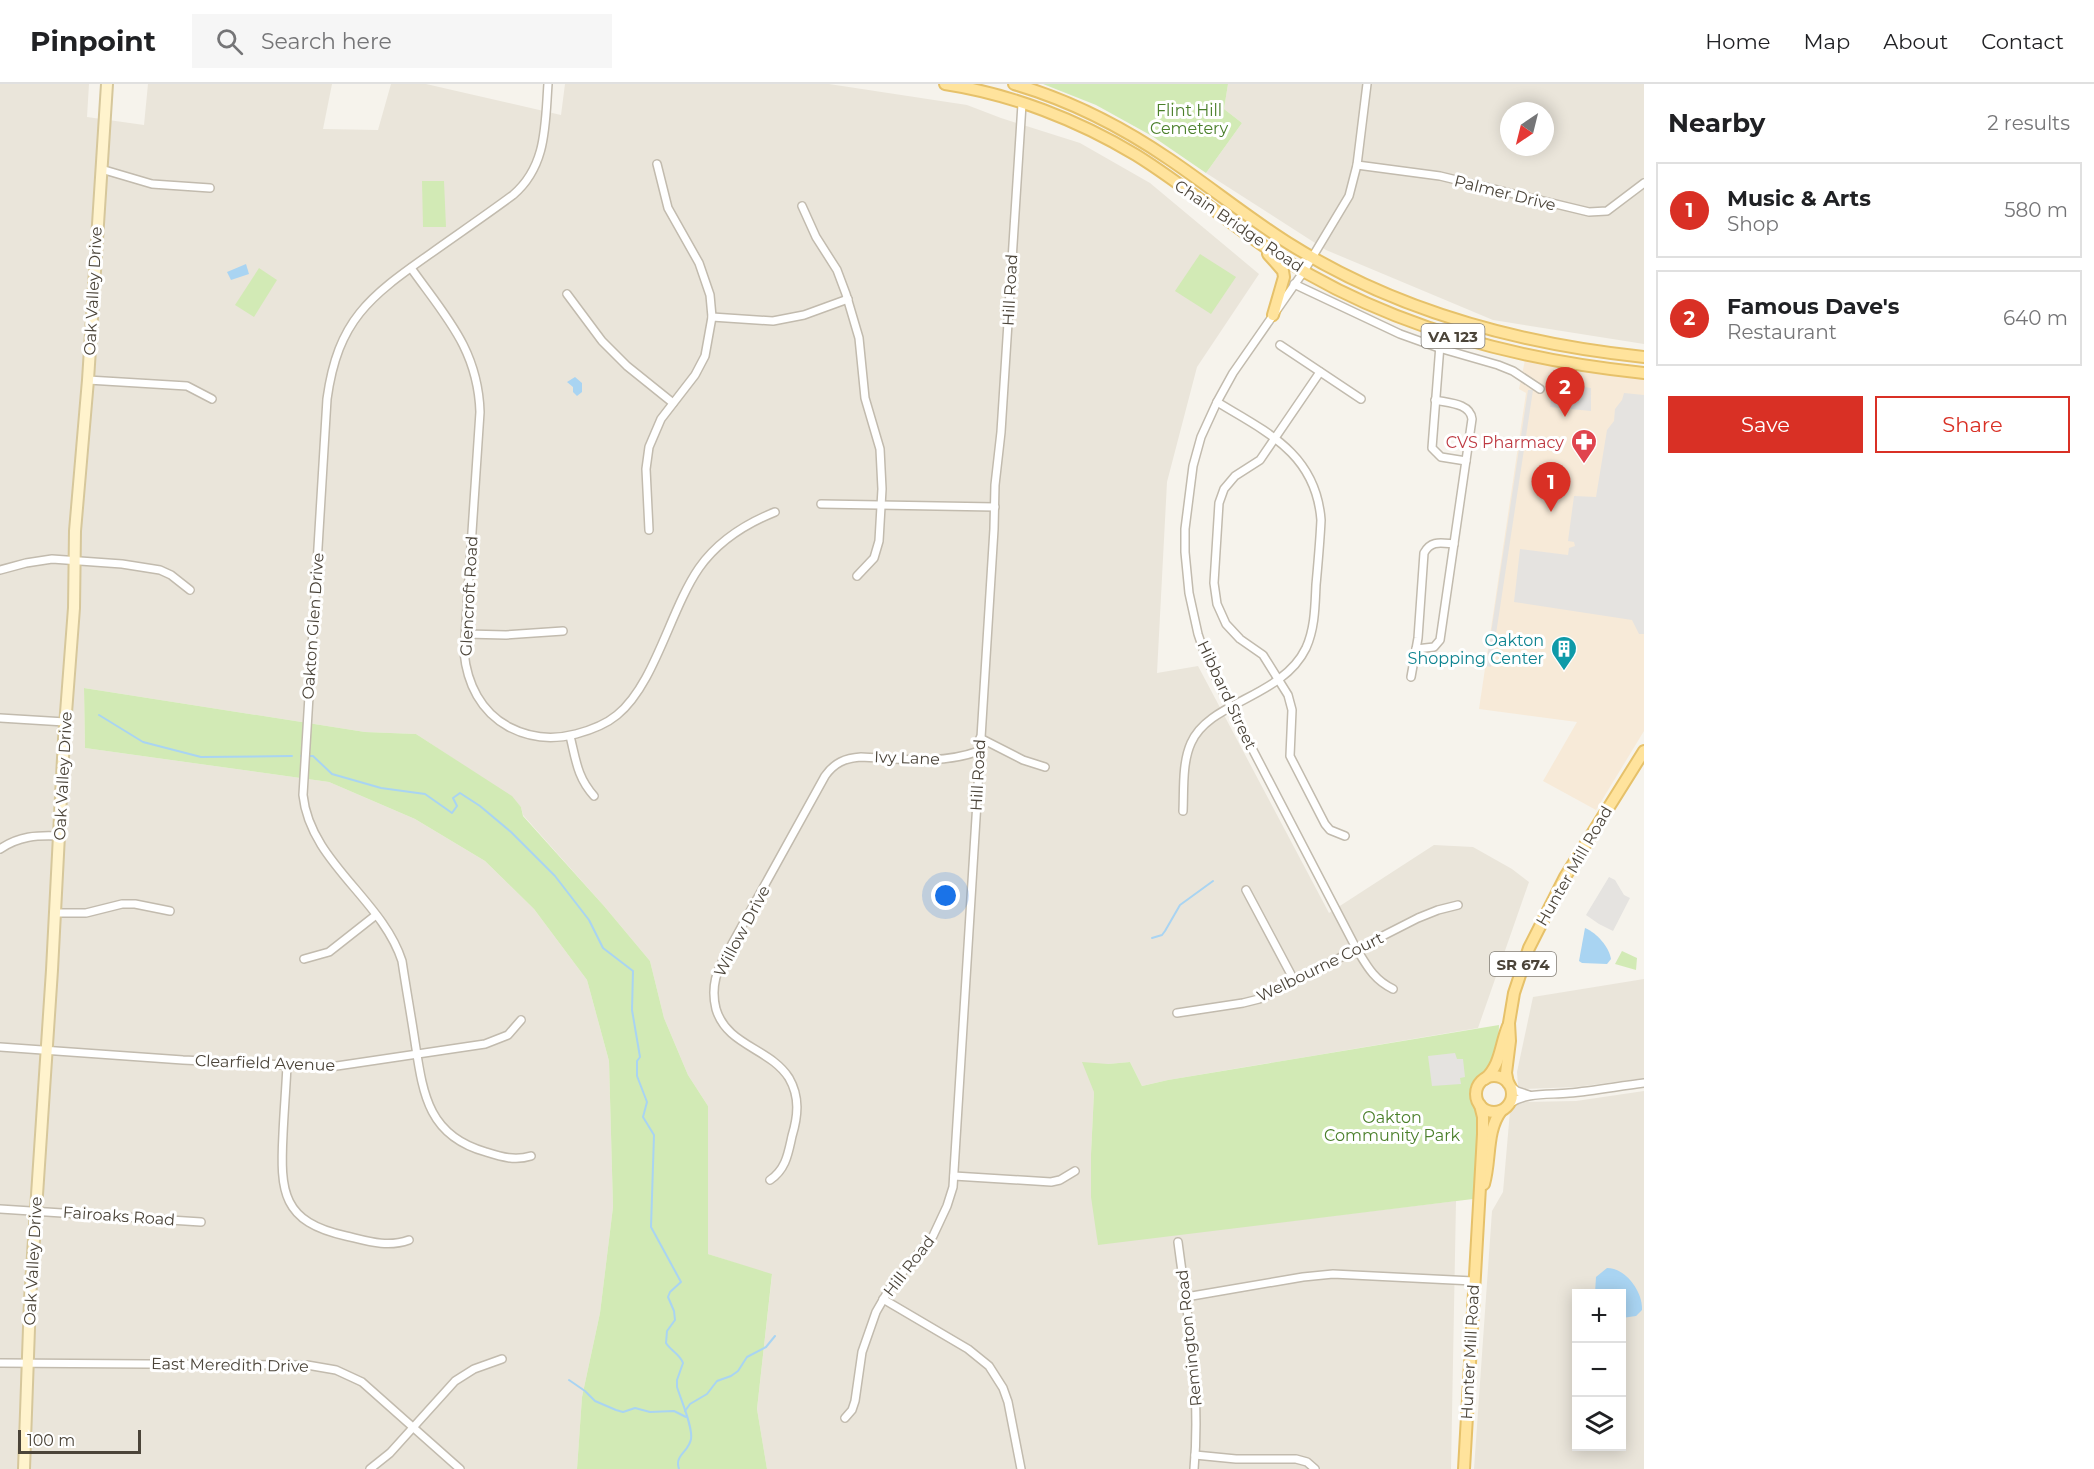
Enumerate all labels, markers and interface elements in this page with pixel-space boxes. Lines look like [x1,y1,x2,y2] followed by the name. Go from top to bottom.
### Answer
[192,14,612,68] search box
[30,24,156,58] text: Pinpoint
[213,25,246,58] icon: search
[261,28,392,55] text: Search here
[1705,29,1770,54] text: Home
[1803,29,1850,54] text: Map
[1883,29,1948,54] text: About
[1981,29,2064,54] text: Contact
[1150,101,1228,138] park label: Flint Hill Cemetery
[1500,102,1554,156] north arrow
[1668,107,1765,139] text: Nearby
[1987,111,2070,135] text: 2 results
[1452,171,1558,215] street label: Palmer Drive
[1171,176,1307,276] street label: Chain Bridge Road
[1727,185,1871,212] text: Music & Arts
[1686,198,1693,222] text: 1
[2004,198,2068,222] text: 580 m
[1727,212,1779,236] text: Shop
[80,226,106,356] street label: Oak Valley Drive
[999,254,1021,326] street label: Hill Road
[1727,293,1900,320] text: Famous Dave's
[1684,306,1695,330] text: 2
[2003,306,2068,330] text: 640 m
[1727,320,1837,344] text: Restaurant
[1422,324,1484,348] road number: VA 123
[1546,368,1584,417] pin: 2
[1668,396,1863,453] button: Save
[1875,396,2070,453] button: Share
[1569,427,1599,465] pharmacy icon: CVS Pharmacy
[1446,433,1564,452] place label: CVS Pharmacy
[1532,462,1570,512] pin: 1
[456,535,482,657] street label: Glencroft Road
[298,552,328,700] street label: Oakton Glen Drive
[1408,631,1544,668] place label: Oakton Shopping Center
[1549,634,1579,672] building icon: Oakton Shopping Center
[1193,637,1261,753] street label: Hibbard Street
[50,711,76,841] street label: Oak Valley Drive
[967,739,989,811] street label: Hill Road
[874,747,940,769] street label: Ivy Lane
[1532,803,1616,929] street label: Hunter Mill Road
[931,881,960,910] your location
[710,882,774,980] street label: Willow Drive
[1254,928,1387,1006] street label: Welbourne Court
[1490,952,1556,976] road number: SR 674
[195,1051,335,1075] street label: Clearfield Avenue
[1324,1108,1460,1145] park label: Oakton Community Park
[20,1196,46,1326] street label: Oak Valley Drive
[62,1203,176,1229] street label: Fairoaks Road
[879,1232,939,1300] street label: Hill Road
[1172,1269,1206,1407] street label: Remington Road
[1457,1284,1483,1420] street label: Hunter Mill Road
[1572,1289,1626,1451] map controls
[1572,1289,1626,1343] button: +
[1572,1343,1626,1397] button: −
[151,1354,309,1376] street label: East Meredith Drive
[1572,1397,1626,1451] button: layers
[18,1427,141,1454] scale bar
[27,1431,75,1450] text: 100 m

